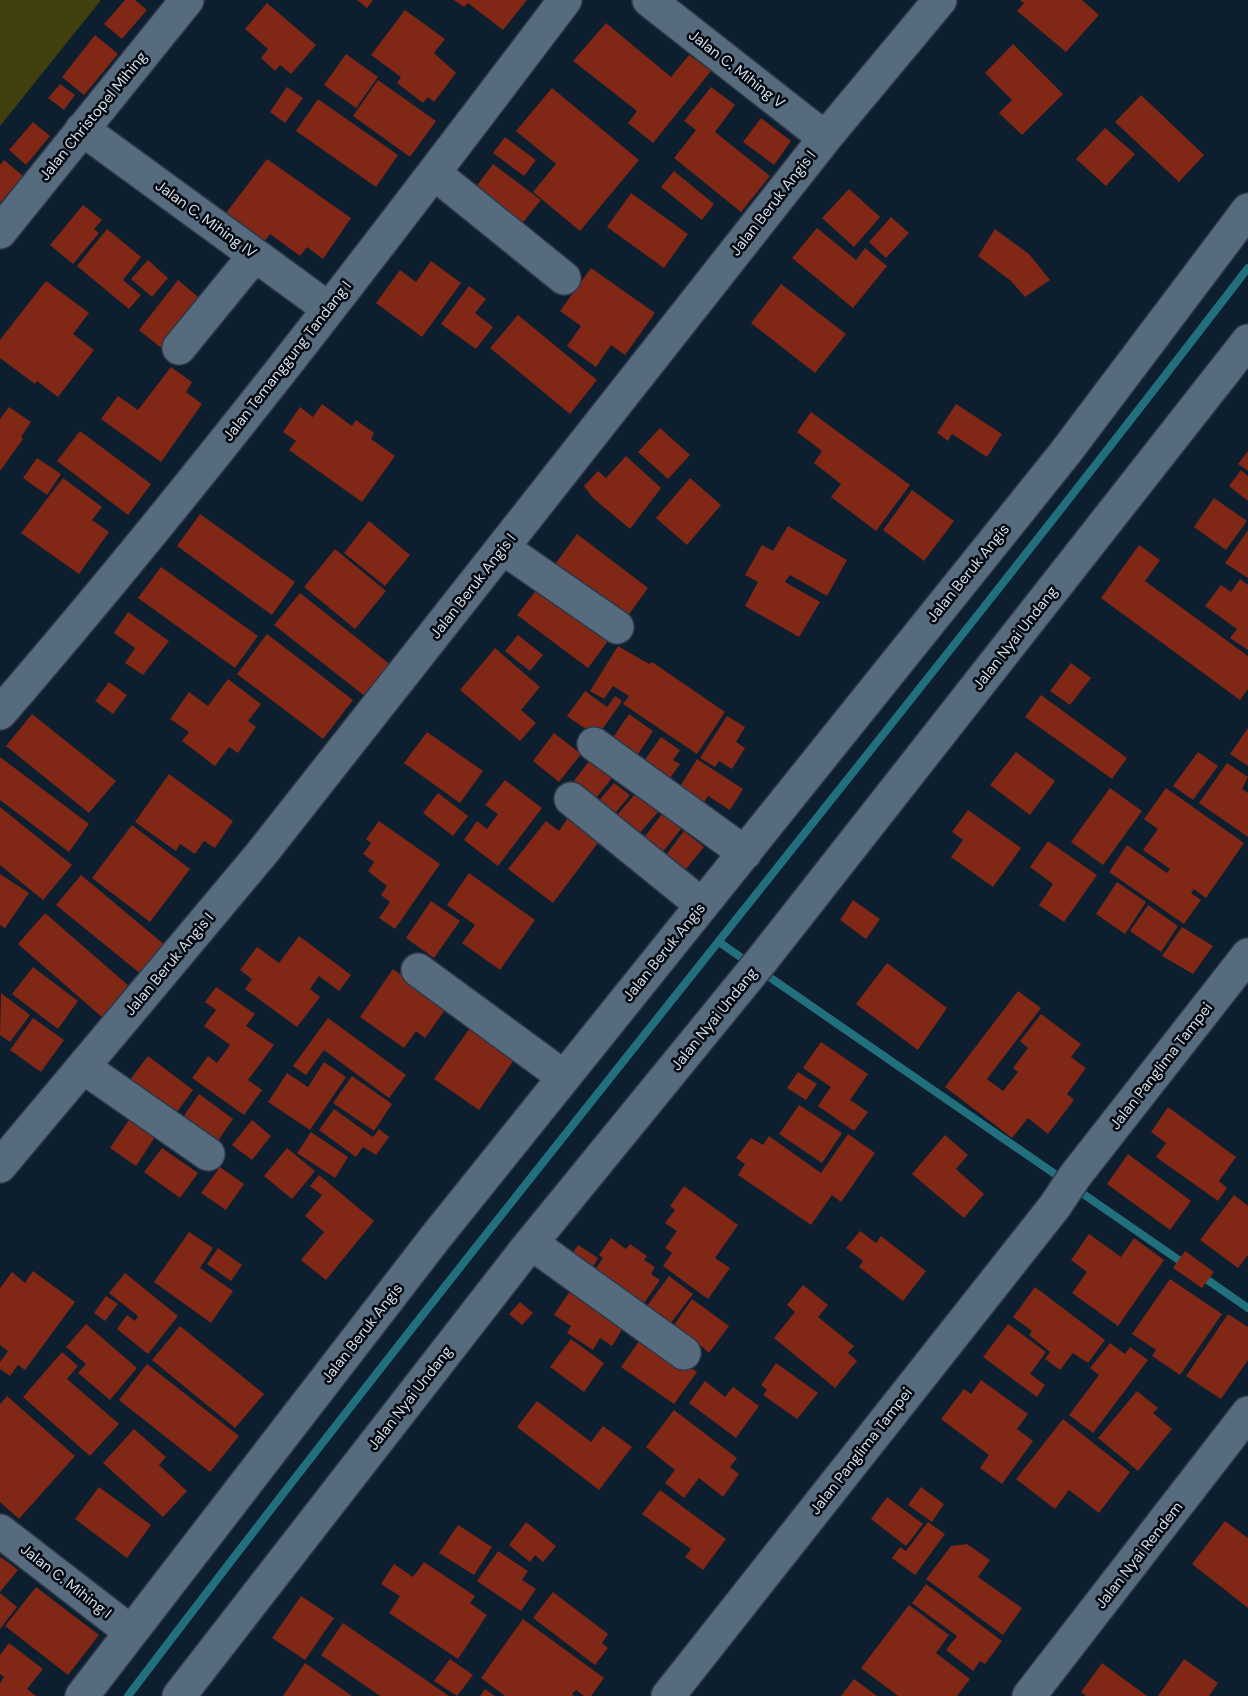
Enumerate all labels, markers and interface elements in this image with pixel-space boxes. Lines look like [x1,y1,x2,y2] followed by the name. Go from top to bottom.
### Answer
[685,25,789,113] street label: Jalan C. Mihing V
[35,47,151,185] street label: Jalan Christopel Mihing
[726,146,820,260] street label: Jalan Beruk Angis I
[151,176,261,262] street label: Jalan C. Mihing IV
[218,277,356,445] street label: Jalan Temanggung Tandang I
[922,520,1014,626] street label: Jalan Beruk Angis
[426,529,520,643] street label: Jalan Beruk Angis I
[968,582,1062,694] street label: Jalan Nyai Undang
[618,899,710,1005] street label: Jalan Beruk Angis
[120,908,218,1020] street label: Jalan Beruk Angis I
[666,963,762,1075] street label: Jalan Nyai Undang
[1105,998,1217,1134] street label: Jalan Panglima Tampei
[317,1279,407,1387] street label: Jalan Beruk Angis
[363,1342,457,1454] street label: Jalan Nyai Undang
[805,1383,917,1519] street label: Jalan Panglima Tampei
[1091,1497,1187,1613] street label: Jalan Nyai Rendem
[16,1539,116,1623] street label: Jalan C. Mihing I

